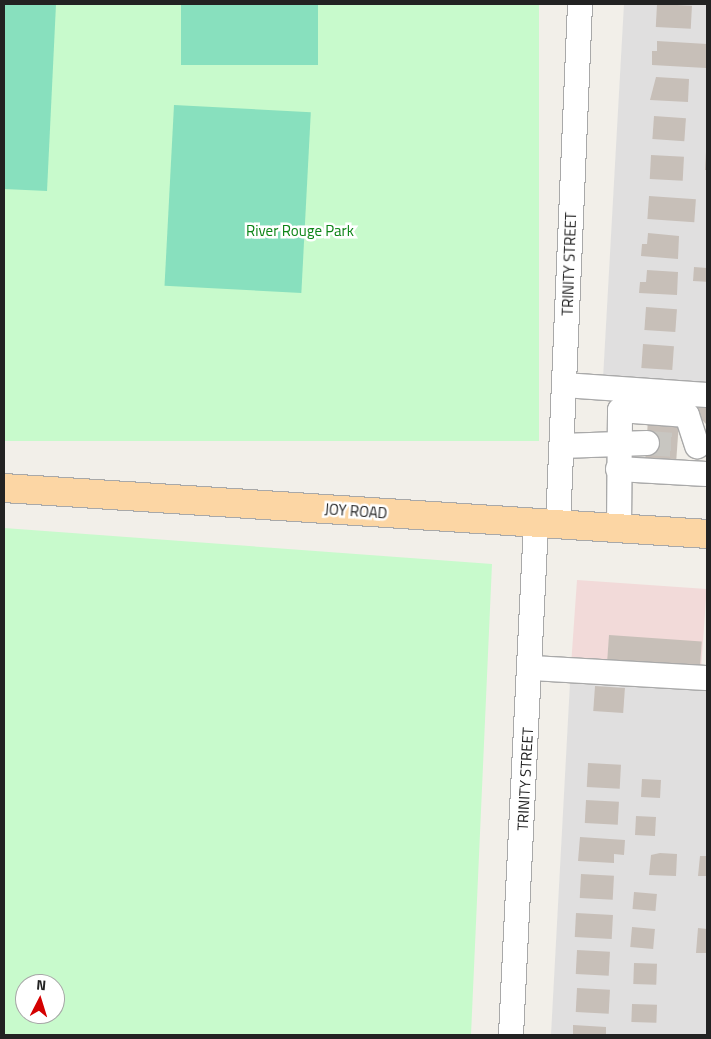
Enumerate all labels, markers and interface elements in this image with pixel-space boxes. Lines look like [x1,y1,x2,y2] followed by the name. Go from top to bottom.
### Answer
[558,212,580,316] street label: TRINITY STREET
[246,222,354,240] park label: River Rouge Park
[324,500,388,522] street label: JOY ROAD
[513,727,537,831] street label: TRINITY STREET
[15,974,65,1024] north arrow
[36,974,47,995] text: N

